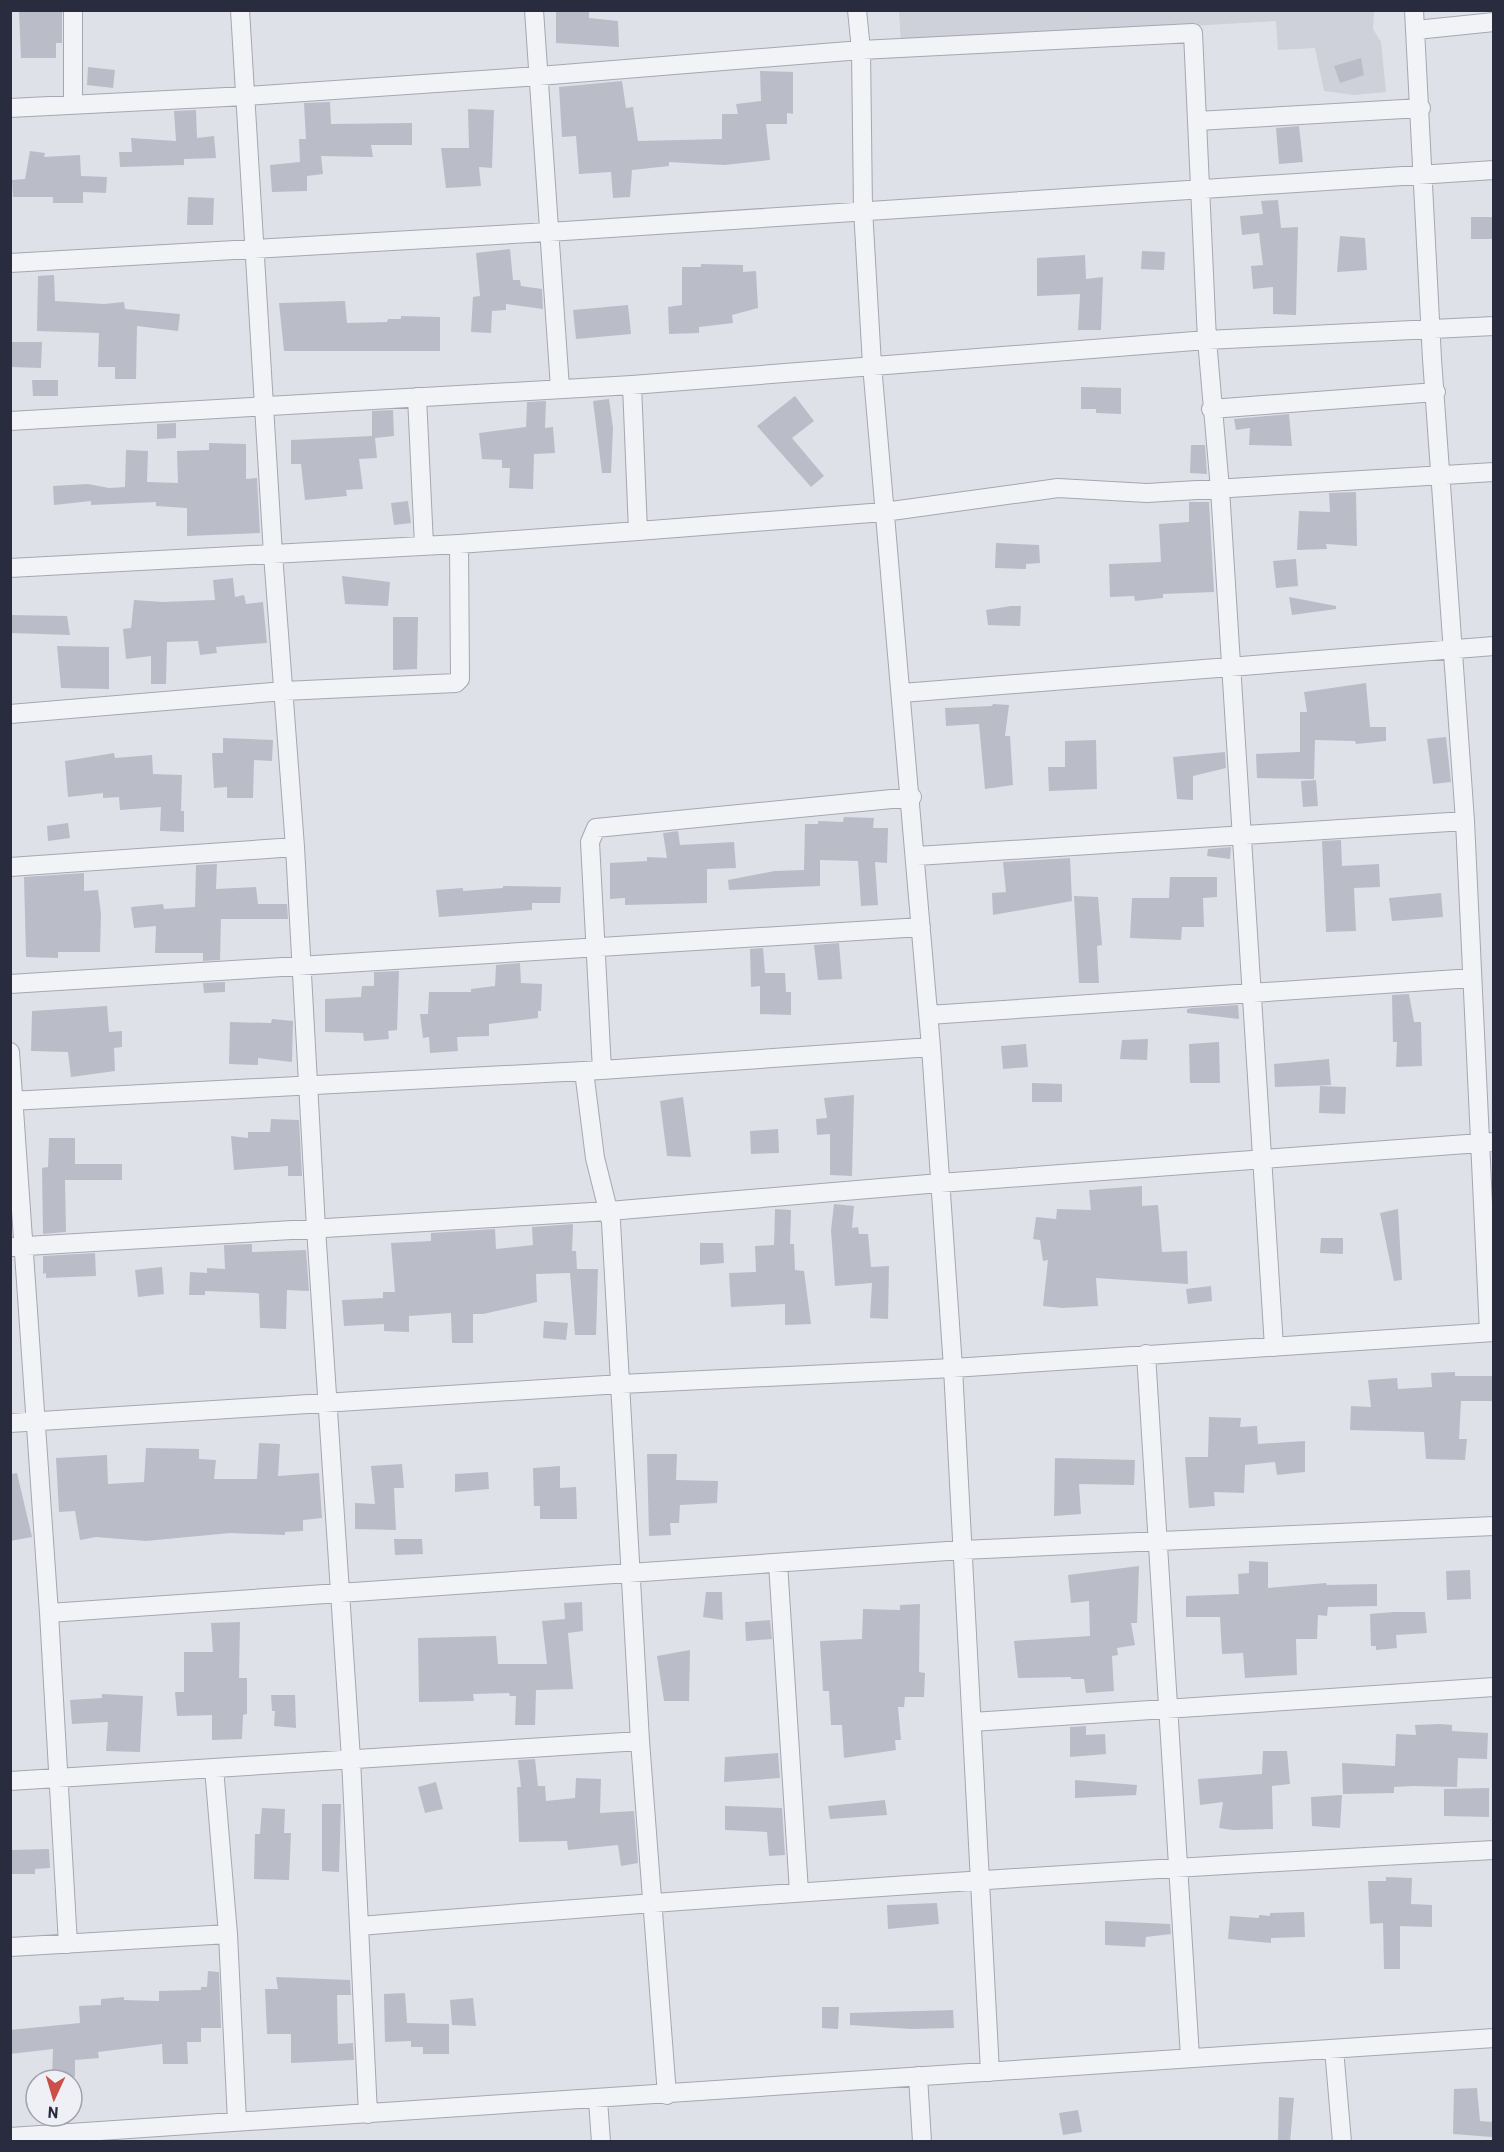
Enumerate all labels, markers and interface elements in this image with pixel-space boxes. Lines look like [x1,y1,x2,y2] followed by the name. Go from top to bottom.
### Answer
[24,2068,84,2128] north arrow
[47,2104,59,2123] text: N

